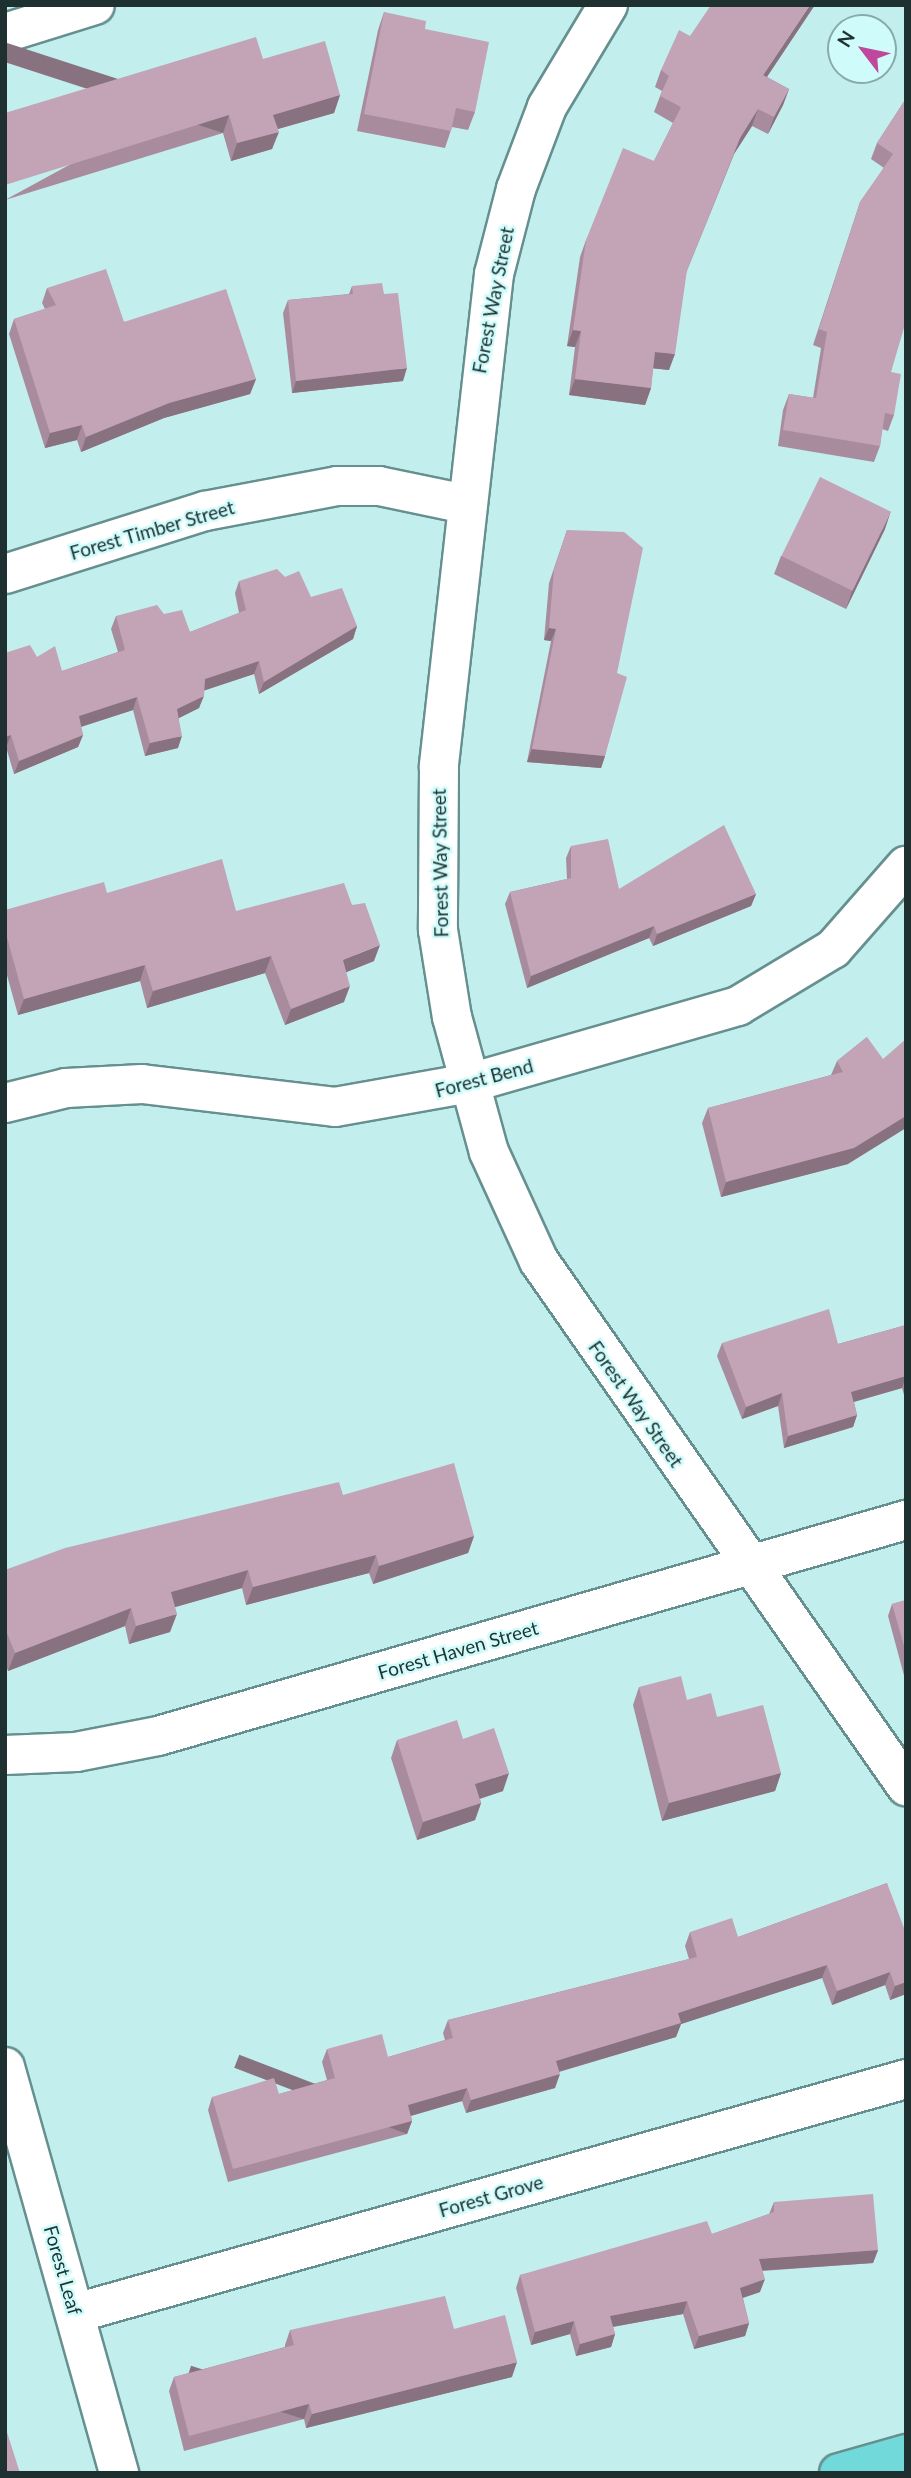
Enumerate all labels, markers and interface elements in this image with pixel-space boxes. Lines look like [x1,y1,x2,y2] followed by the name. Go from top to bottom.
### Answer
[827,14,897,84] north arrow
[832,26,859,51] text: N
[468,224,518,376] street label: Forest Way Street
[67,495,237,565] street label: Forest Timber Street
[427,788,453,938] street label: Forest Way Street
[432,1054,536,1102] street label: Forest Bend
[584,1336,688,1472] street label: Forest Way Street
[375,1616,541,1684] street label: Forest Haven Street
[436,2170,546,2222] street label: Forest Grove
[39,2223,87,2317] street label: Forest Leaf

